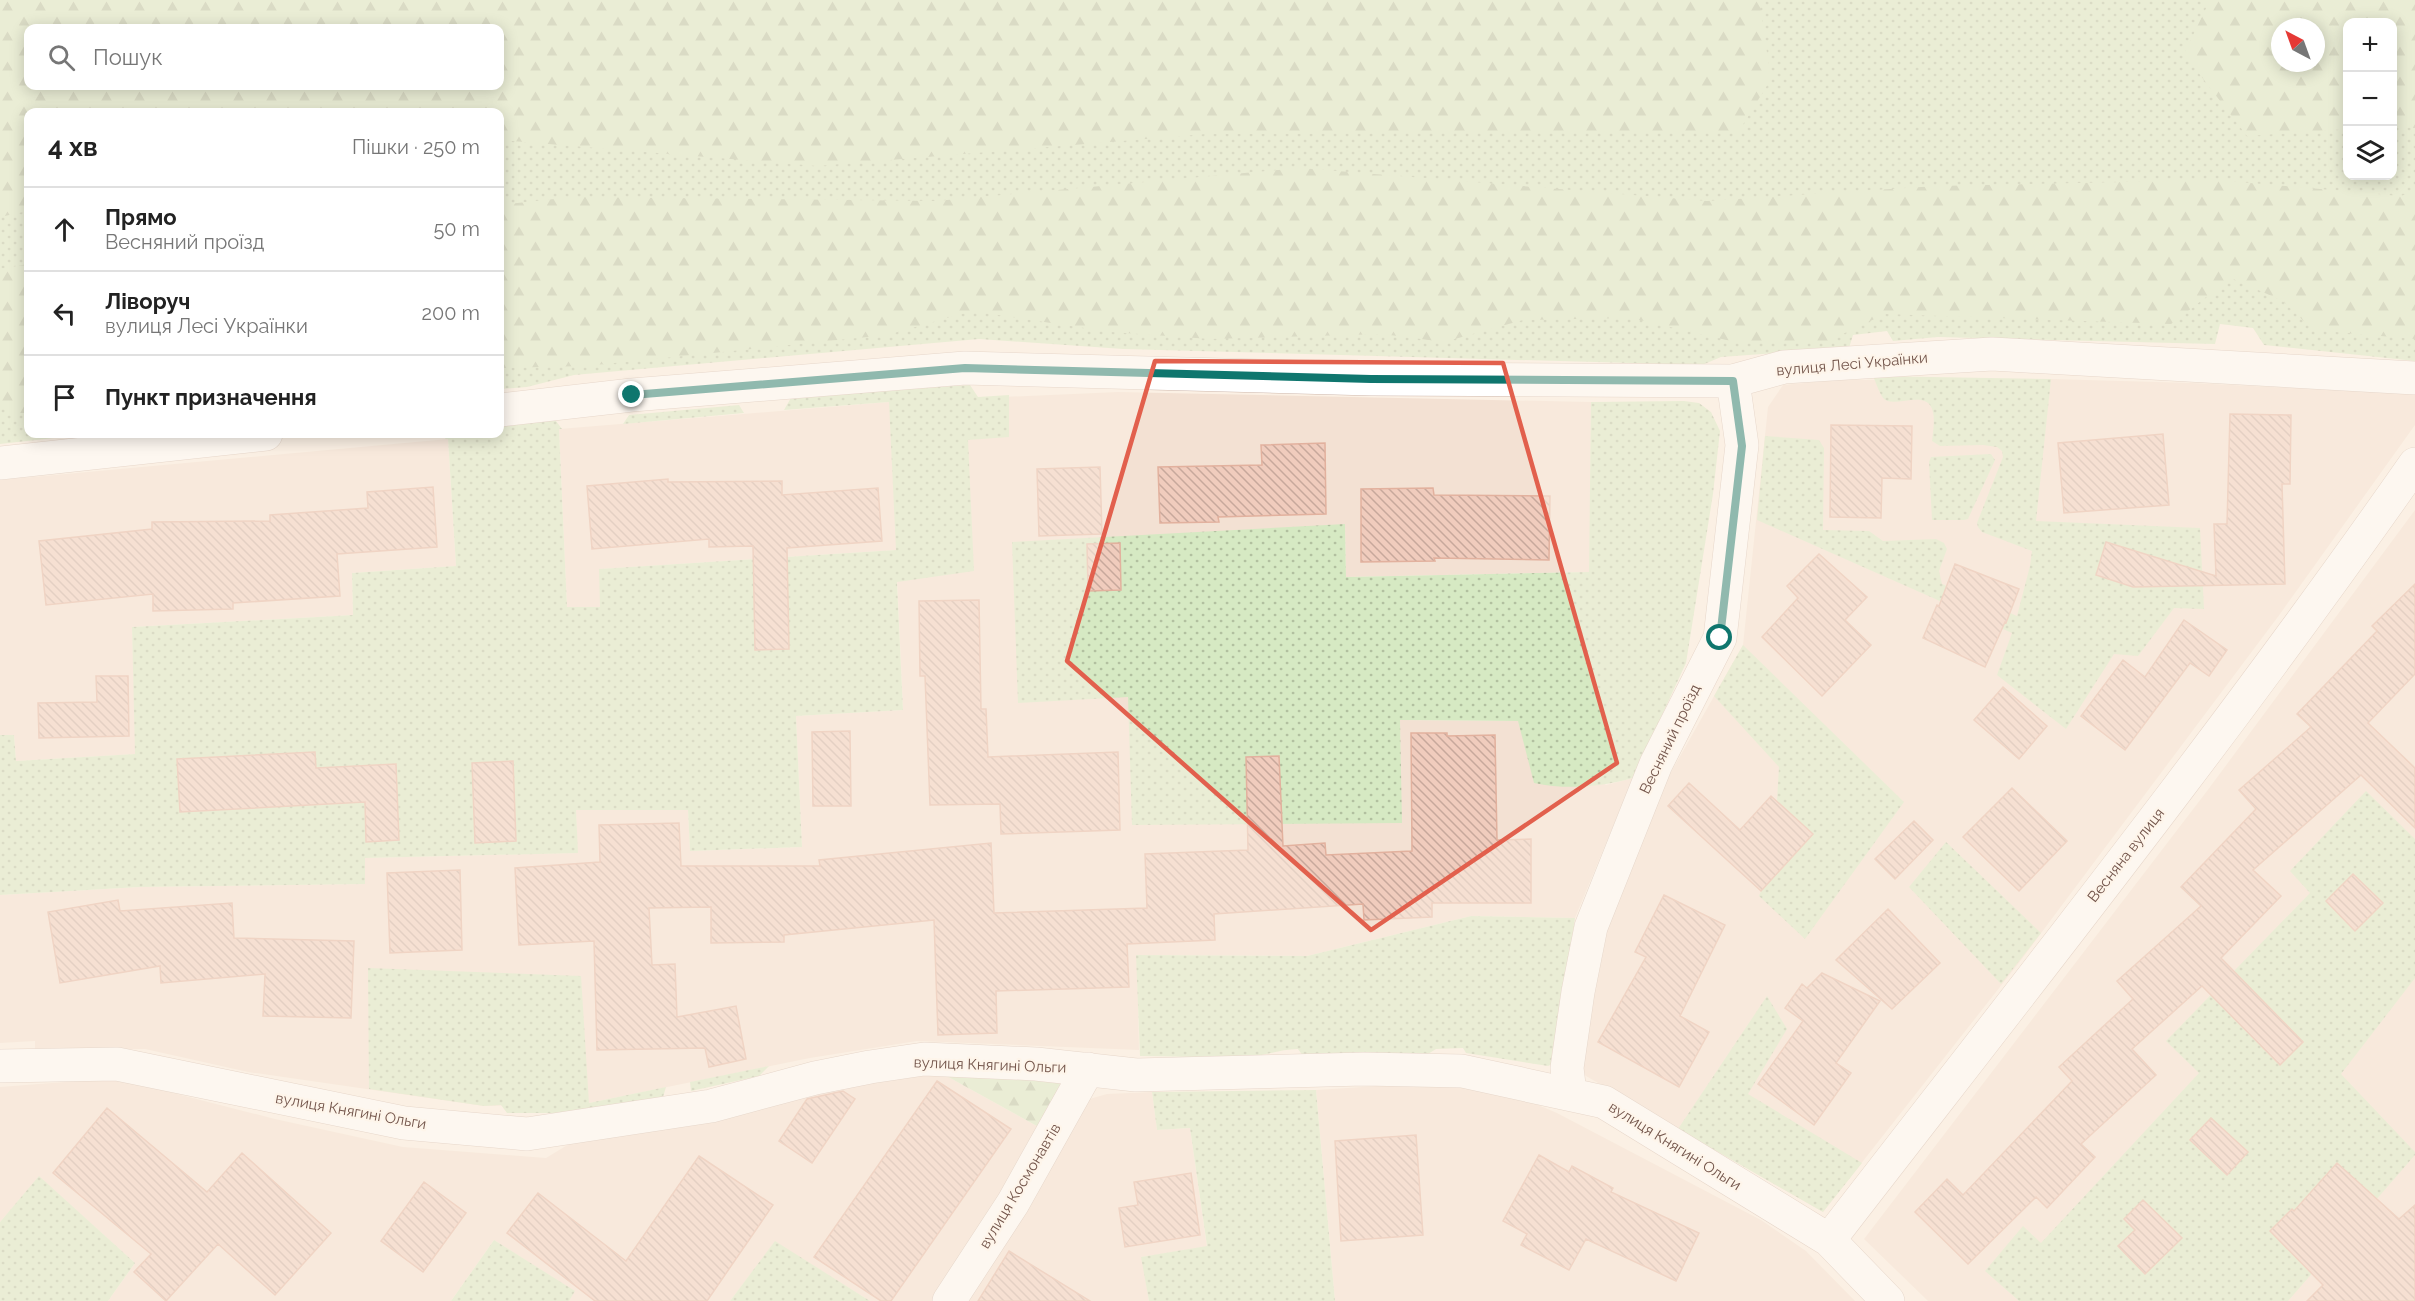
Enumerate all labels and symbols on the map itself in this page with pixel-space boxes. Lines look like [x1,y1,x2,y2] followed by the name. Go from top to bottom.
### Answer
[2271,18,2325,72] north arrow
[1775,348,1929,380] street label: вулиця Лесі Українки
[618,381,644,407] route end
[1706,624,1732,650] route start
[1636,681,1704,797] street label: Весняний проїзд
[2084,804,2168,906] street label: Весняна вулиця
[913,1053,1067,1077] street label: вулиця Княгині Ольги
[274,1089,428,1133] street label: вулиця Княгині Ольги
[1605,1098,1745,1194] street label: вулиця Княгині Ольги
[975,1120,1065,1252] street label: вулиця Космонавтів

